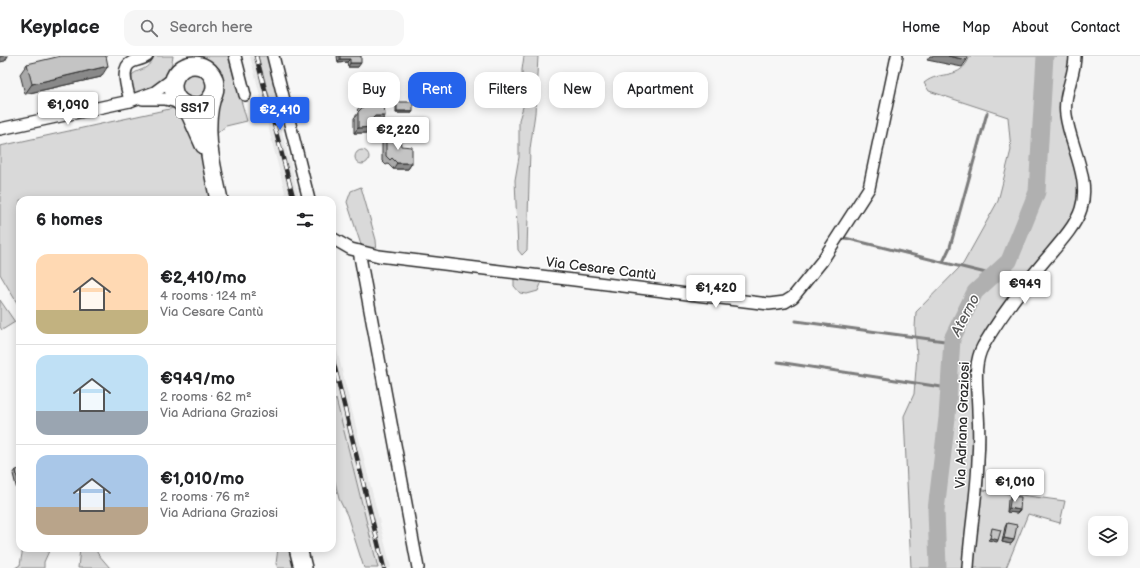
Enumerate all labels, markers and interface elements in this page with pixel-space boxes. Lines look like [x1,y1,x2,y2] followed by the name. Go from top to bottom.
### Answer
[124,10,404,46] search box
[20,16,100,39] text: Keyplace
[138,17,160,39] icon: search
[170,18,253,37] text: Search here
[902,19,940,36] text: Home
[962,19,990,36] text: Map
[1012,19,1049,36] text: About
[1071,19,1120,36] text: Contact
[348,72,400,108] chip: Buy
[408,72,466,108] chip: Rent
[474,72,541,108] chip: Filters
[549,72,605,108] chip: New
[613,72,708,108] chip: Apartment
[35,92,101,126] pin: €1,090
[176,96,214,118] road number: SS17
[47,97,89,113] text: €1,090
[247,97,313,131] pin: €2,410
[259,102,301,118] text: €2,410
[365,117,431,151] pin: €2,220
[376,122,420,138] text: €2,220
[294,209,316,231] icon: filters
[36,210,103,230] text: 6 homes
[545,253,657,284] street label: Via Cesare Cantù
[160,268,246,288] text: €2,410/mo
[68,270,116,318] icon: home
[1001,271,1049,305] pin: €949
[683,275,749,309] pin: €1,420
[1009,276,1041,292] text: €949
[695,280,737,296] text: €1,420
[160,288,257,304] text: 4 rooms · 124 m²
[946,291,984,340] water label: Aterno
[160,304,263,320] text: Via Cesare Cantù
[952,361,973,489] street label: Via Adriana Graziosi
[160,369,235,389] text: €949/mo
[68,371,116,419] icon: home
[160,389,252,405] text: 2 rooms · 62 m²
[160,405,278,421] text: Via Adriana Graziosi
[160,469,244,489] text: €1,010/mo
[982,469,1048,503] pin: €1,010
[68,471,116,519] icon: home
[995,474,1035,490] text: €1,010
[160,489,250,505] text: 2 rooms · 76 m²
[160,505,278,521] text: Via Adriana Graziosi
[1088,516,1128,556] map controls
[1088,516,1128,556] button: layers

